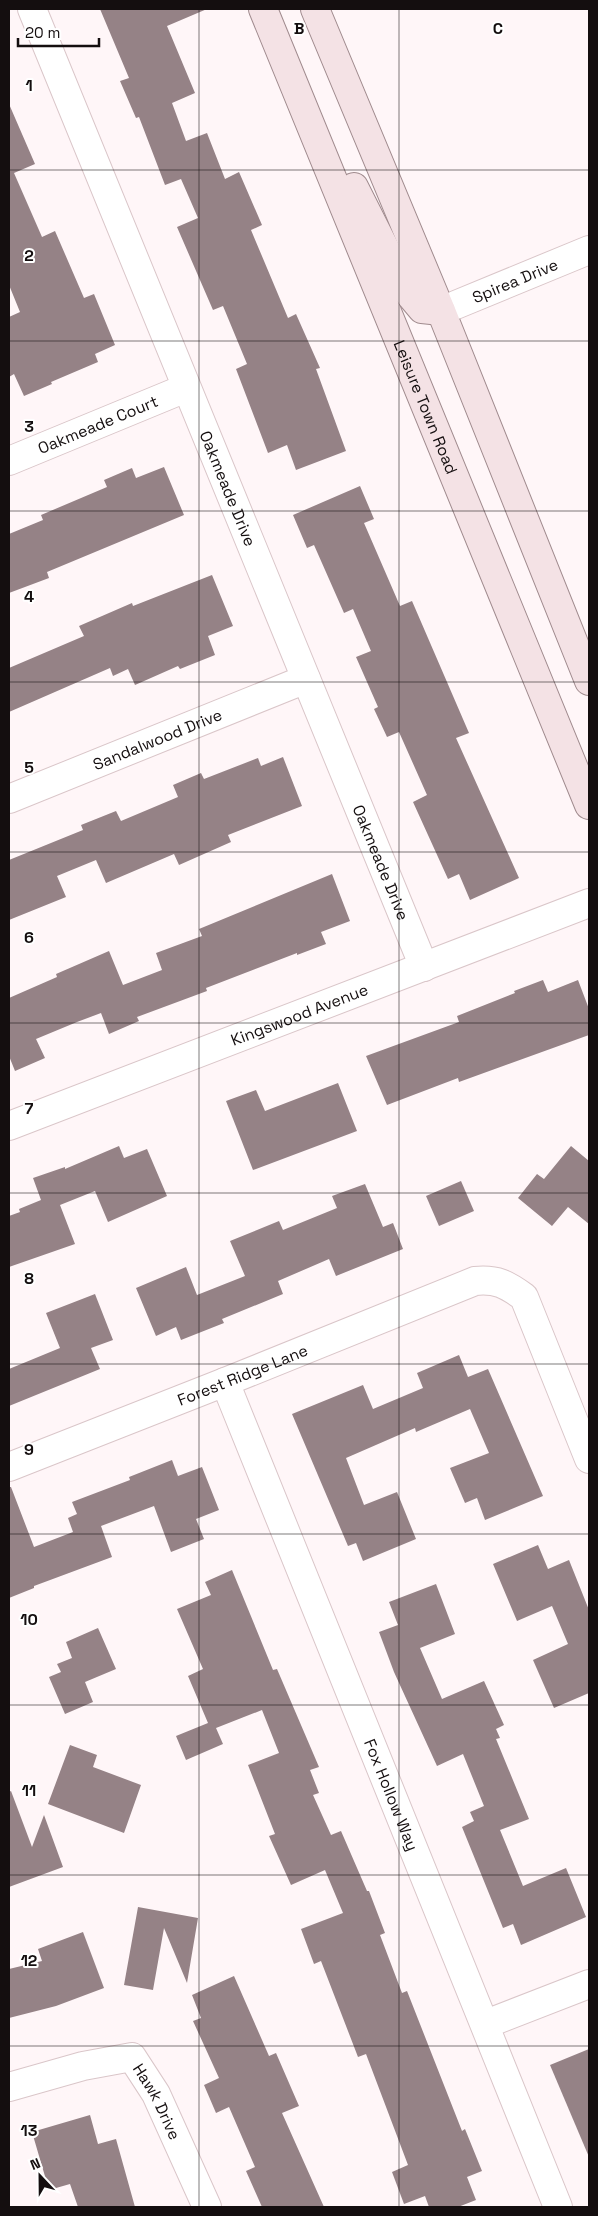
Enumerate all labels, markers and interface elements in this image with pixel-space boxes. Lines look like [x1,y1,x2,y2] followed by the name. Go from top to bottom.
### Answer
[18,15,99,47] scale bar
[294,18,304,39] text: B
[493,18,503,39] text: C
[25,23,60,42] text: 20 m
[25,75,33,96] text: 1
[24,245,34,266] text: 2
[469,253,561,308] street label: Spirea Drive
[389,337,463,477] street label: Leisure Town Road
[35,390,161,459] street label: Oakmeade Court
[24,416,34,437] text: 3
[195,427,261,549] street label: Oakmeade Drive
[24,586,34,607] text: 4
[90,704,225,775] street label: Sandalwood Drive
[24,757,34,778] text: 5
[348,801,414,923] street label: Oakmeade Drive
[24,927,34,948] text: 6
[228,979,371,1050] street label: Kingswood Avenue
[25,1098,34,1119] text: 7
[24,1268,34,1289] text: 8
[174,1339,311,1410] street label: Forest Ridge Lane
[24,1439,34,1460] text: 9
[20,1609,38,1630] text: 10
[360,1736,424,1854] street label: Fox Hollow Way
[22,1780,36,1801] text: 11
[21,1950,37,1971] text: 12
[128,2059,186,2143] street label: Hawk Drive
[21,2120,38,2141] text: 13
[15,2151,65,2201] north arrow
[27,2154,43,2174] text: N

